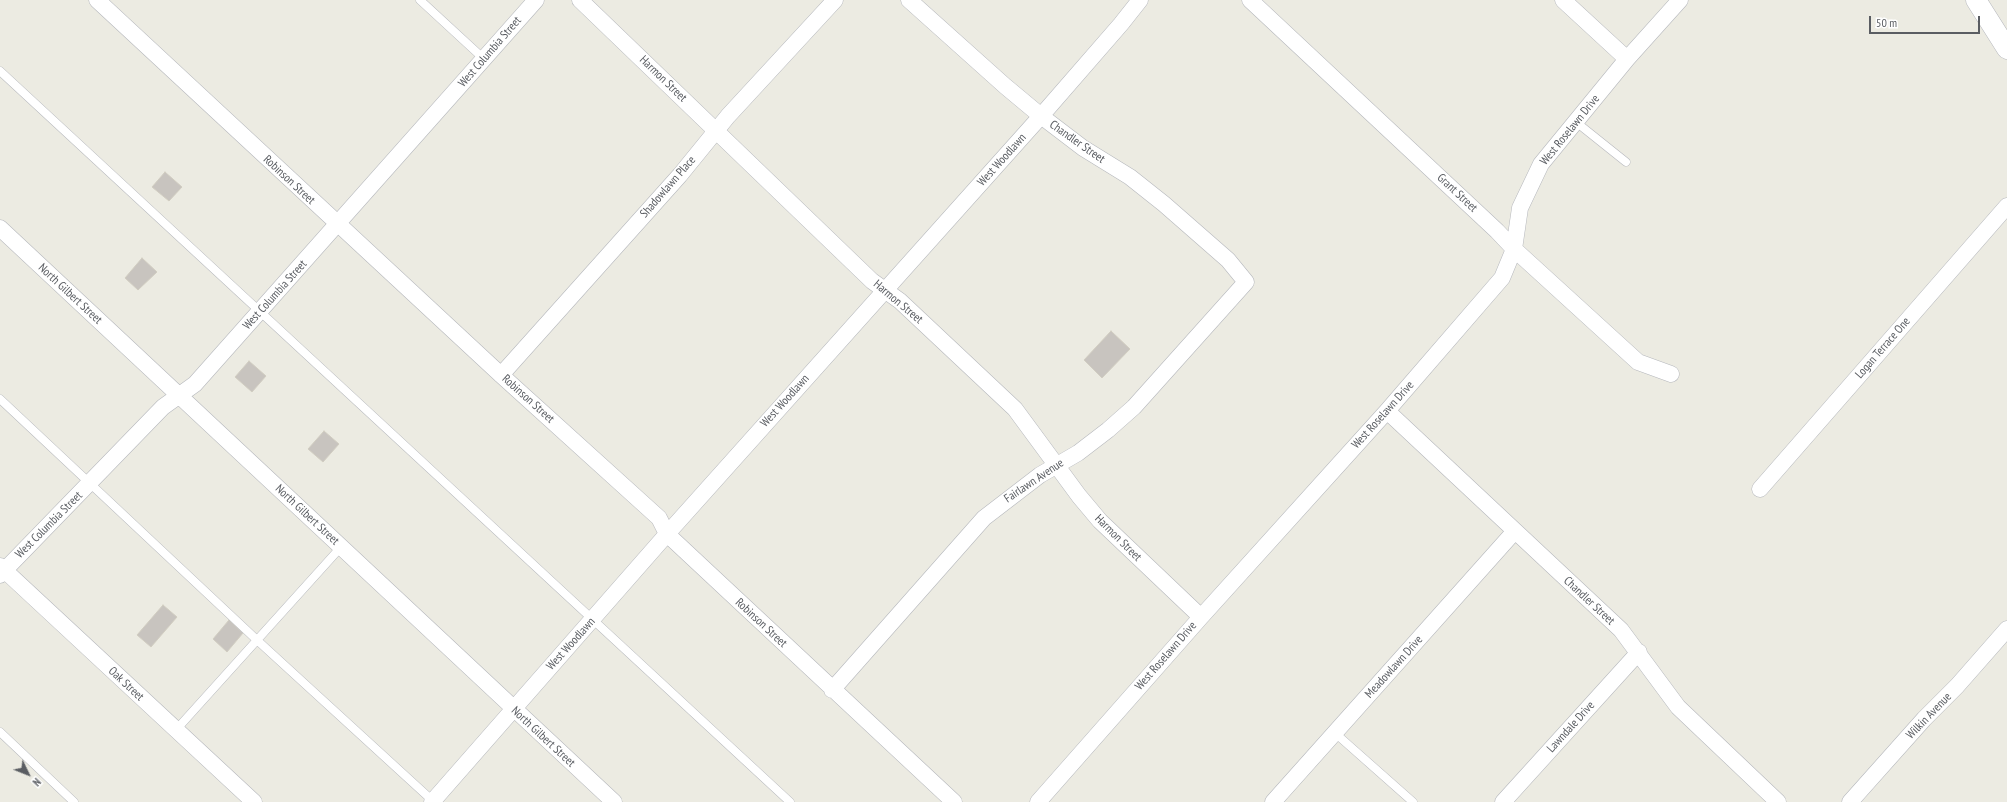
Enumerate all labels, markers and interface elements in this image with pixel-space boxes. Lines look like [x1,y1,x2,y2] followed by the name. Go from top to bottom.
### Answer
[1871,8,1982,34] scale bar
[455,14,525,90] street label: West Columbia Street
[1876,15,1897,30] text: 50 m
[636,53,690,105] street label: Harmon Street
[1537,92,1603,168] street label: West Roselawn Drive
[1046,118,1108,166] street label: Chandler Street
[975,131,1029,189] street label: West Woodlawn
[260,152,318,208] street label: Robinson Street
[637,153,699,221] street label: Shadowlawn Place
[1434,171,1480,215] street label: Grant Street
[240,257,310,333] street label: West Columbia Street
[35,261,105,327] street label: North Gilbert Street
[870,277,926,327] street label: Harmon Street
[1853,314,1913,382] street label: Logan Terrace One
[499,372,557,426] street label: Robinson Street
[758,372,812,430] street label: West Woodlawn
[1349,378,1417,452] street label: West Roselawn Drive
[1002,456,1066,506] street label: Fairlawn Avenue
[272,482,342,548] street label: North Gilbert Street
[13,489,85,561] street label: West Columbia Street
[1092,512,1144,564] street label: Harmon Street
[1561,574,1617,628] street label: Chandler Street
[732,595,790,651] street label: Robinson Street
[544,615,598,673] street label: West Woodlawn
[1132,619,1200,693] street label: West Roselawn Drive
[1362,633,1426,701] street label: Meadowlawn Drive
[105,664,147,704] street label: Oak Street
[1903,690,1955,742] street label: Wilkin Avenue
[1544,698,1598,756] street label: Lawndale Drive
[508,704,578,770] street label: North Gilbert Street
[8,754,48,794] north arrow
[30,775,44,789] text: N

